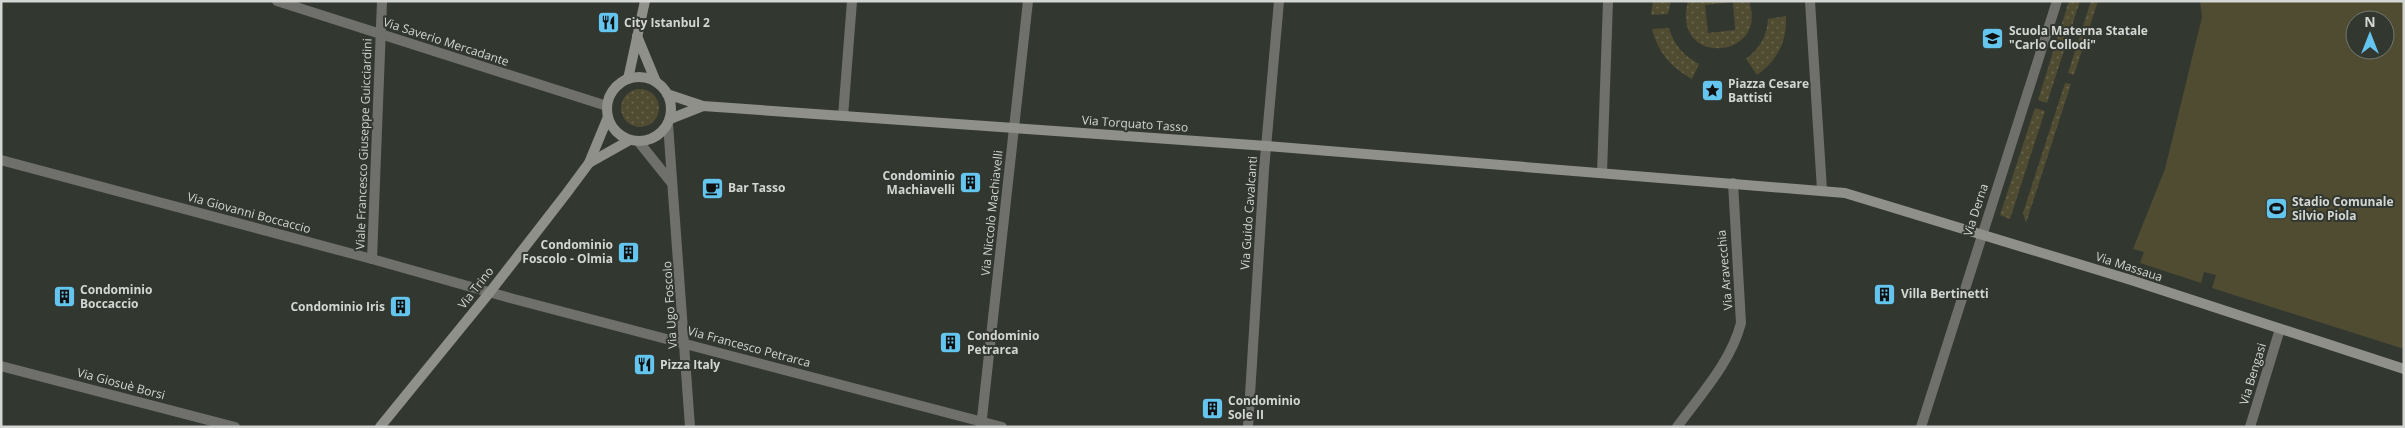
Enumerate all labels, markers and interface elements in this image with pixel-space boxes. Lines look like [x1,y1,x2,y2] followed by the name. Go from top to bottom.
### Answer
[2345,10,2395,60] north arrow
[596,11,620,35] restaurant icon: City Istanbul 2
[2364,12,2376,31] text: N
[381,13,512,70] street label: Via Saverio Mercadante
[624,14,710,31] place label: City Istanbul 2
[2009,22,2148,53] place label: Scuola Materna Statale "Carlo Collodi"
[1981,26,2005,50] school or university icon: Scuola Materna Statale "Carlo Collodi"
[351,38,376,250] street label: Viale Francesco Giuseppe Guicciardini
[1728,75,1809,106] place label: Piazza Cesare Battisti
[1700,79,1724,103] place icon: Piazza Cesare Battisti
[1081,111,1189,136] street label: Via Torquato Tasso
[976,149,1007,277] street label: Via Niccolò Machiavelli
[1236,156,1261,270] street label: Via Guido Cavalcanti
[883,167,955,198] place label: Condominio Machiavelli
[959,171,983,195] building icon: Condominio Machiavelli
[700,176,724,200] cafe icon: Bar Tasso
[728,179,785,196] place label: Bar Tasso
[1959,181,1992,238] street label: Via Derna
[185,188,313,237] street label: Via Giovanni Boccaccio
[2292,193,2394,224] place label: Stadio Comunale Silvio Piola
[2264,197,2288,221] sports icon: Stadio Comunale Silvio Piola
[1713,229,1736,311] street label: Via Aravecchia
[522,236,613,267] place label: Condominio Foscolo - Olmia
[617,240,641,264] building icon: Condominio Foscolo - Olmia
[2093,248,2165,285] street label: Via Massaua
[658,261,681,349] street label: Via Ugo Foscolo
[454,263,497,312] street label: Via Trino
[80,281,152,312] place label: Condominio Boccaccio
[1873,282,1897,306] building icon: Villa Bertinetti
[52,285,76,309] building icon: Condominio Boccaccio
[1901,285,1989,302] place label: Villa Bertinetti
[389,295,413,319] building icon: Condominio Iris
[290,298,385,315] place label: Condominio Iris
[686,322,812,371] street label: Via Francesco Petrarca
[967,327,1039,358] place label: Condominio Petrarca
[939,331,963,355] building icon: Condominio Petrarca
[2235,341,2270,407] street label: Via Bengasi
[632,353,656,377] restaurant icon: Pizza Italy
[660,356,720,373] place label: Pizza Italy
[75,364,167,403] street label: Via Giosuè Borsi
[1228,392,1300,423] place label: Condominio Sole II
[1200,396,1224,420] building icon: Condominio Sole II

